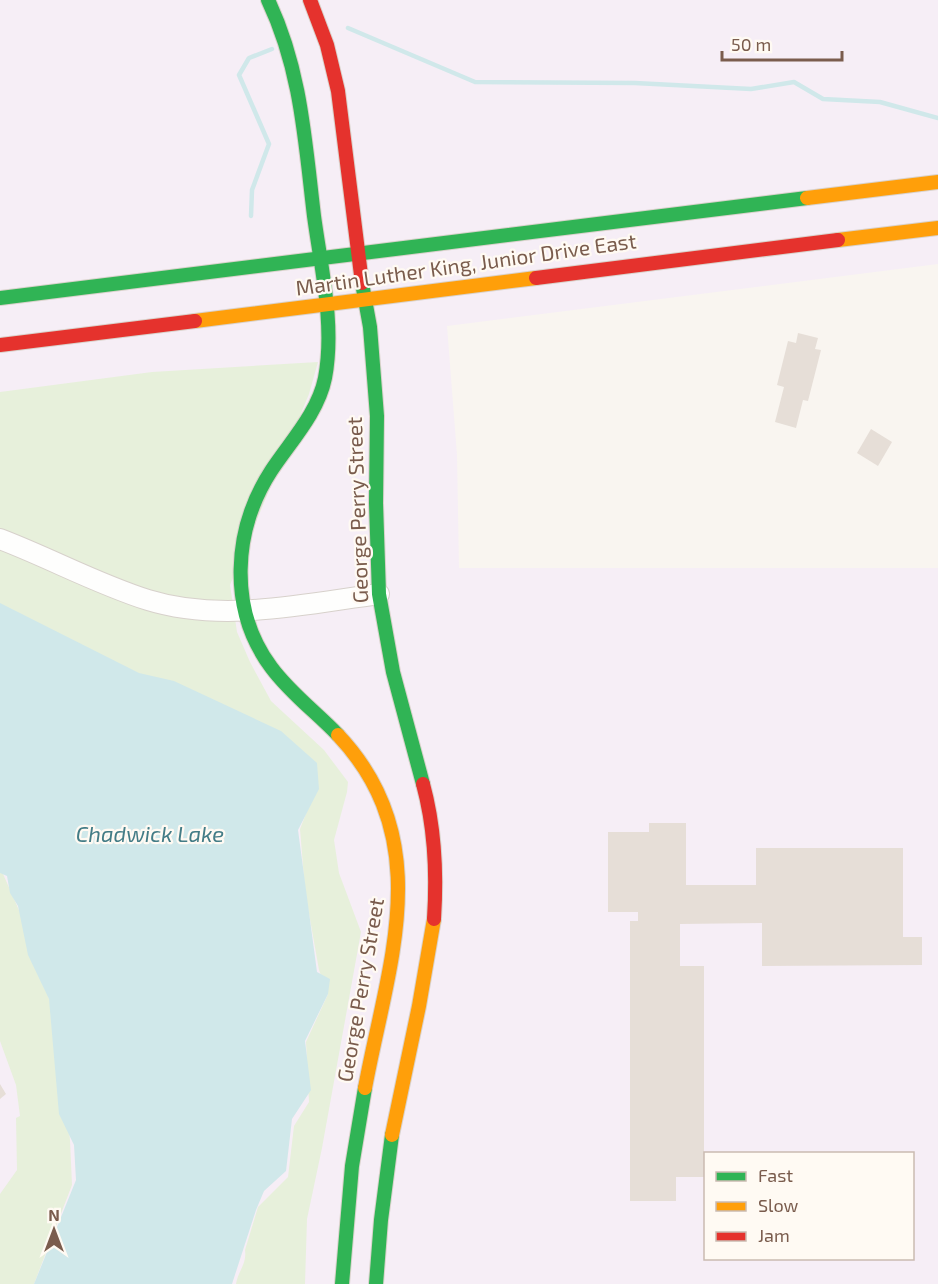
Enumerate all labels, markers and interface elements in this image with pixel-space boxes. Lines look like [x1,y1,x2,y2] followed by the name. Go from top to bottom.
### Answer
[722,24,842,62] scale bar
[731,33,771,55] text: 50 m
[294,227,638,300] street label: Martin Luther King, Junior Drive East
[341,416,372,604] street label: George Perry Street
[76,820,224,846] water label: Chadwick Lake
[331,896,388,1084] street label: George Perry Street
[704,1152,914,1260] legend
[758,1164,793,1186] text: Fast
[758,1194,799,1216] text: Slow
[24,1200,84,1260] north arrow
[48,1205,60,1224] text: N
[758,1224,790,1246] text: Jam

